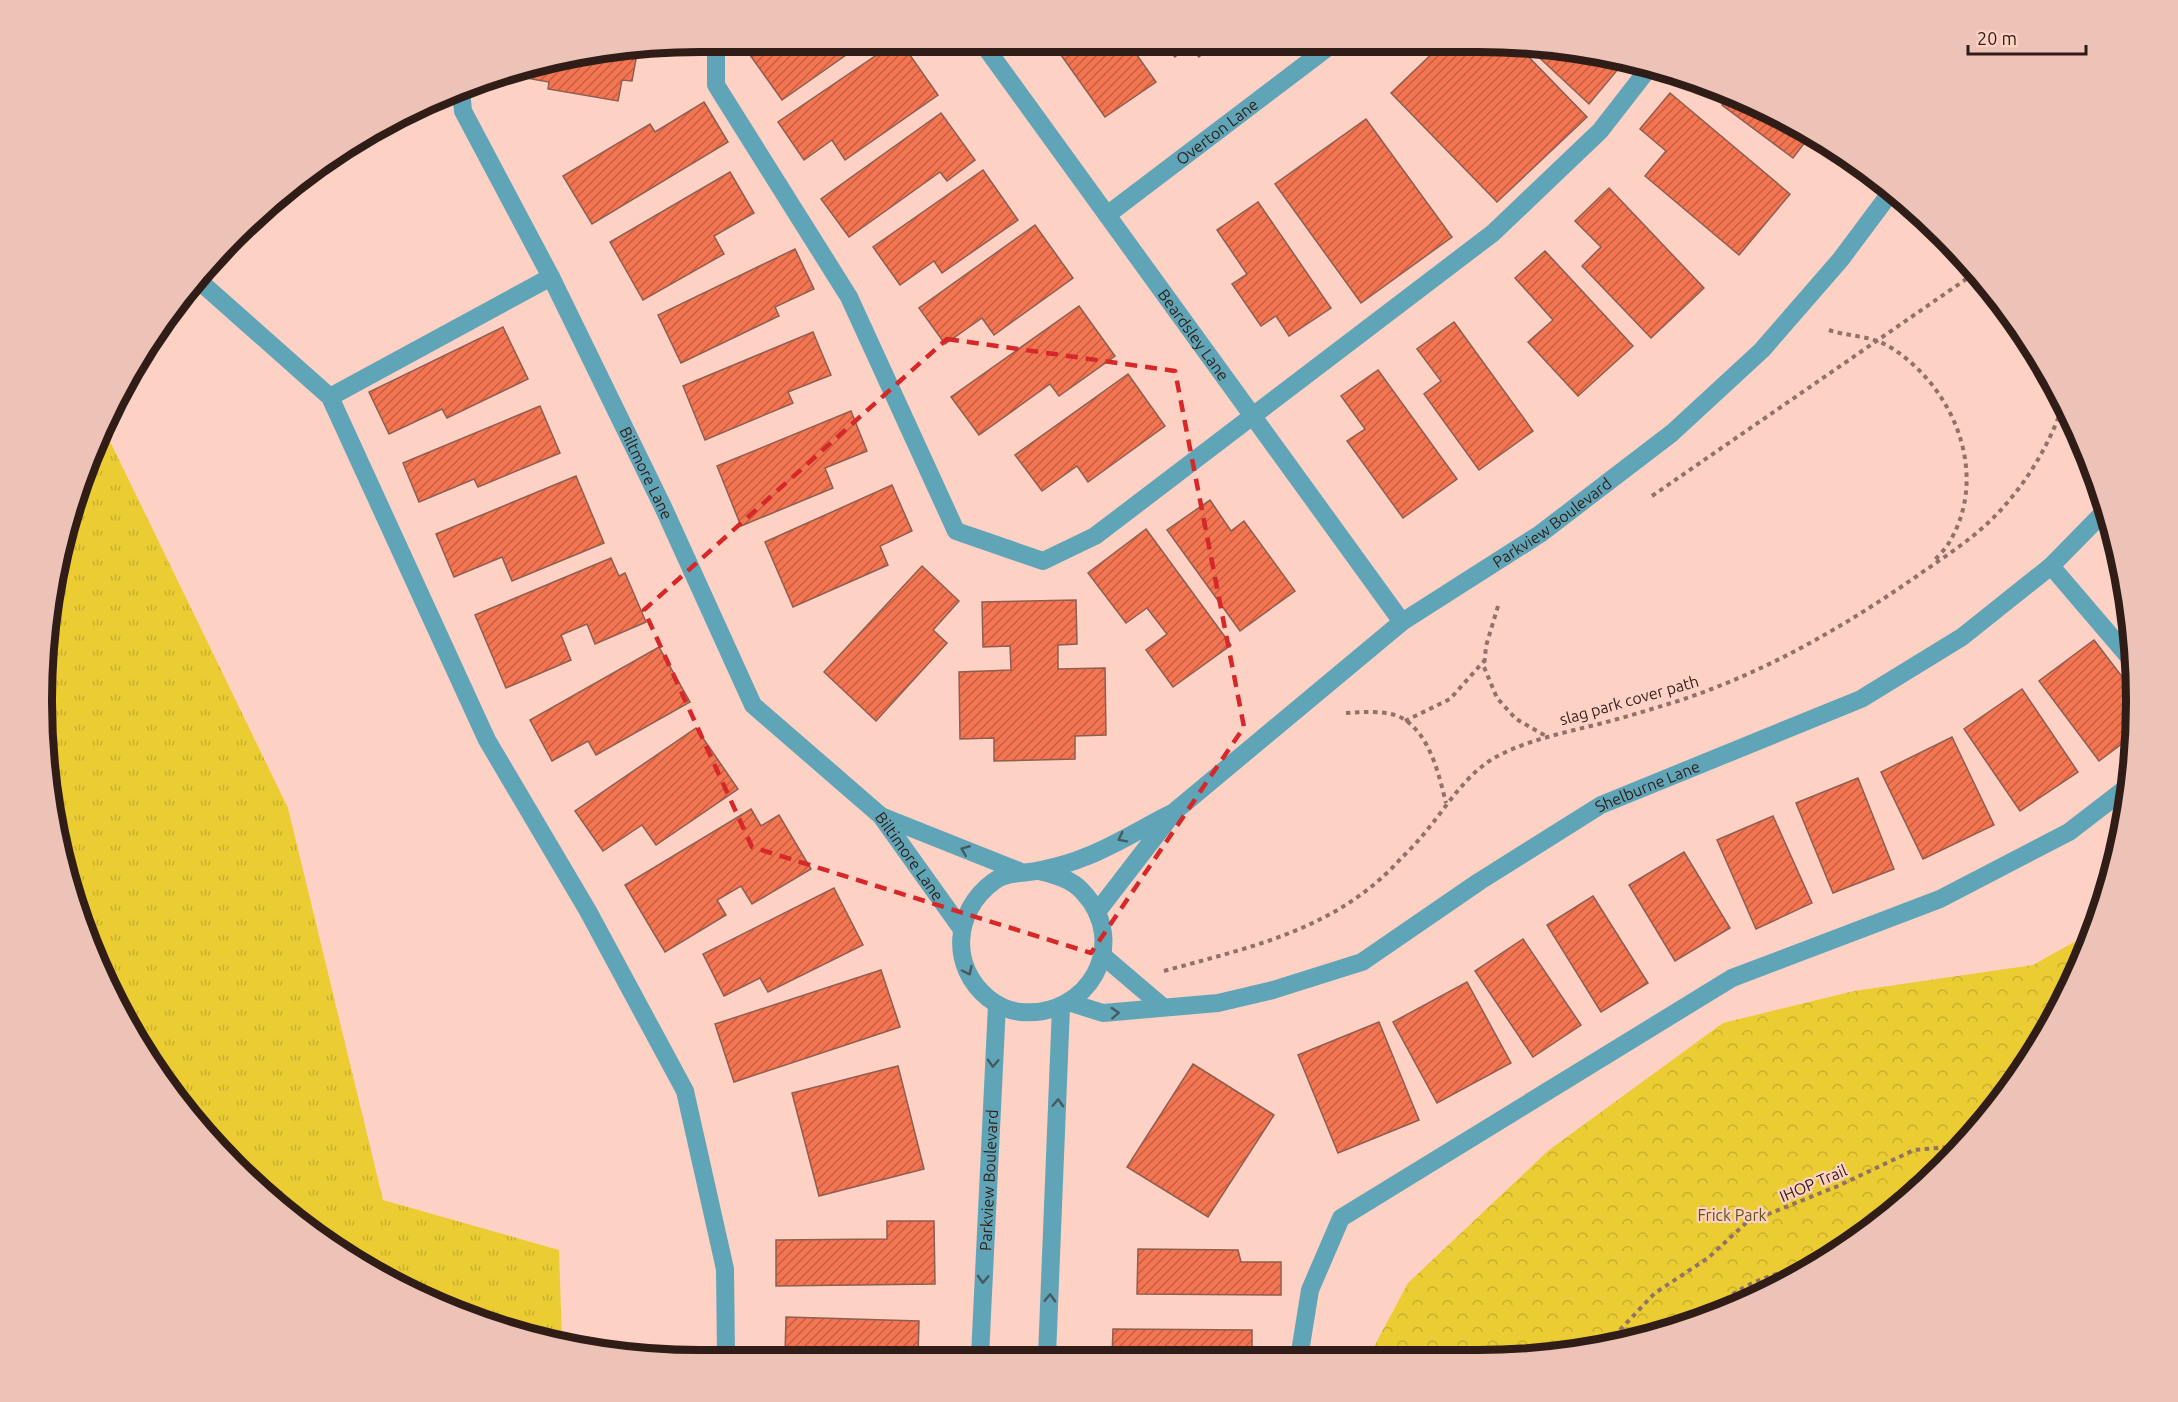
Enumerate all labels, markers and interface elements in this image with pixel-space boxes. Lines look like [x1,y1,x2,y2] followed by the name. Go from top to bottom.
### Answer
[1968,18,2086,56] scale bar
[1977,28,2017,48] text: 20 m
[1172,95,1261,168] street label: Overton Lane
[1155,285,1233,384] street label: Beardsley Lane
[616,424,676,522] street label: Biltmore Lane
[1489,474,1615,571] street label: Parkview Boulevard
[1557,672,1701,728] street label: slag park cover path
[1592,757,1702,816] street label: Shelburne Lane
[872,808,947,904] street label: Biltimore Lane
[1117,831,1128,843] one-way arrow
[960,845,971,857] one-way arrow
[961,965,973,976] one-way arrow
[1110,1006,1119,1019] one-way arrow
[987,1059,1000,1068] one-way arrow
[1051,1099,1064,1108] one-way arrow
[976,1109,1001,1251] street label: Parkview Boulevard
[1777,1161,1849,1205] street label: IHOP Trail
[1697,1206,1767,1224] park label: Frick Park
[977,1274,990,1283] one-way arrow
[1043,1293,1056,1302] one-way arrow

